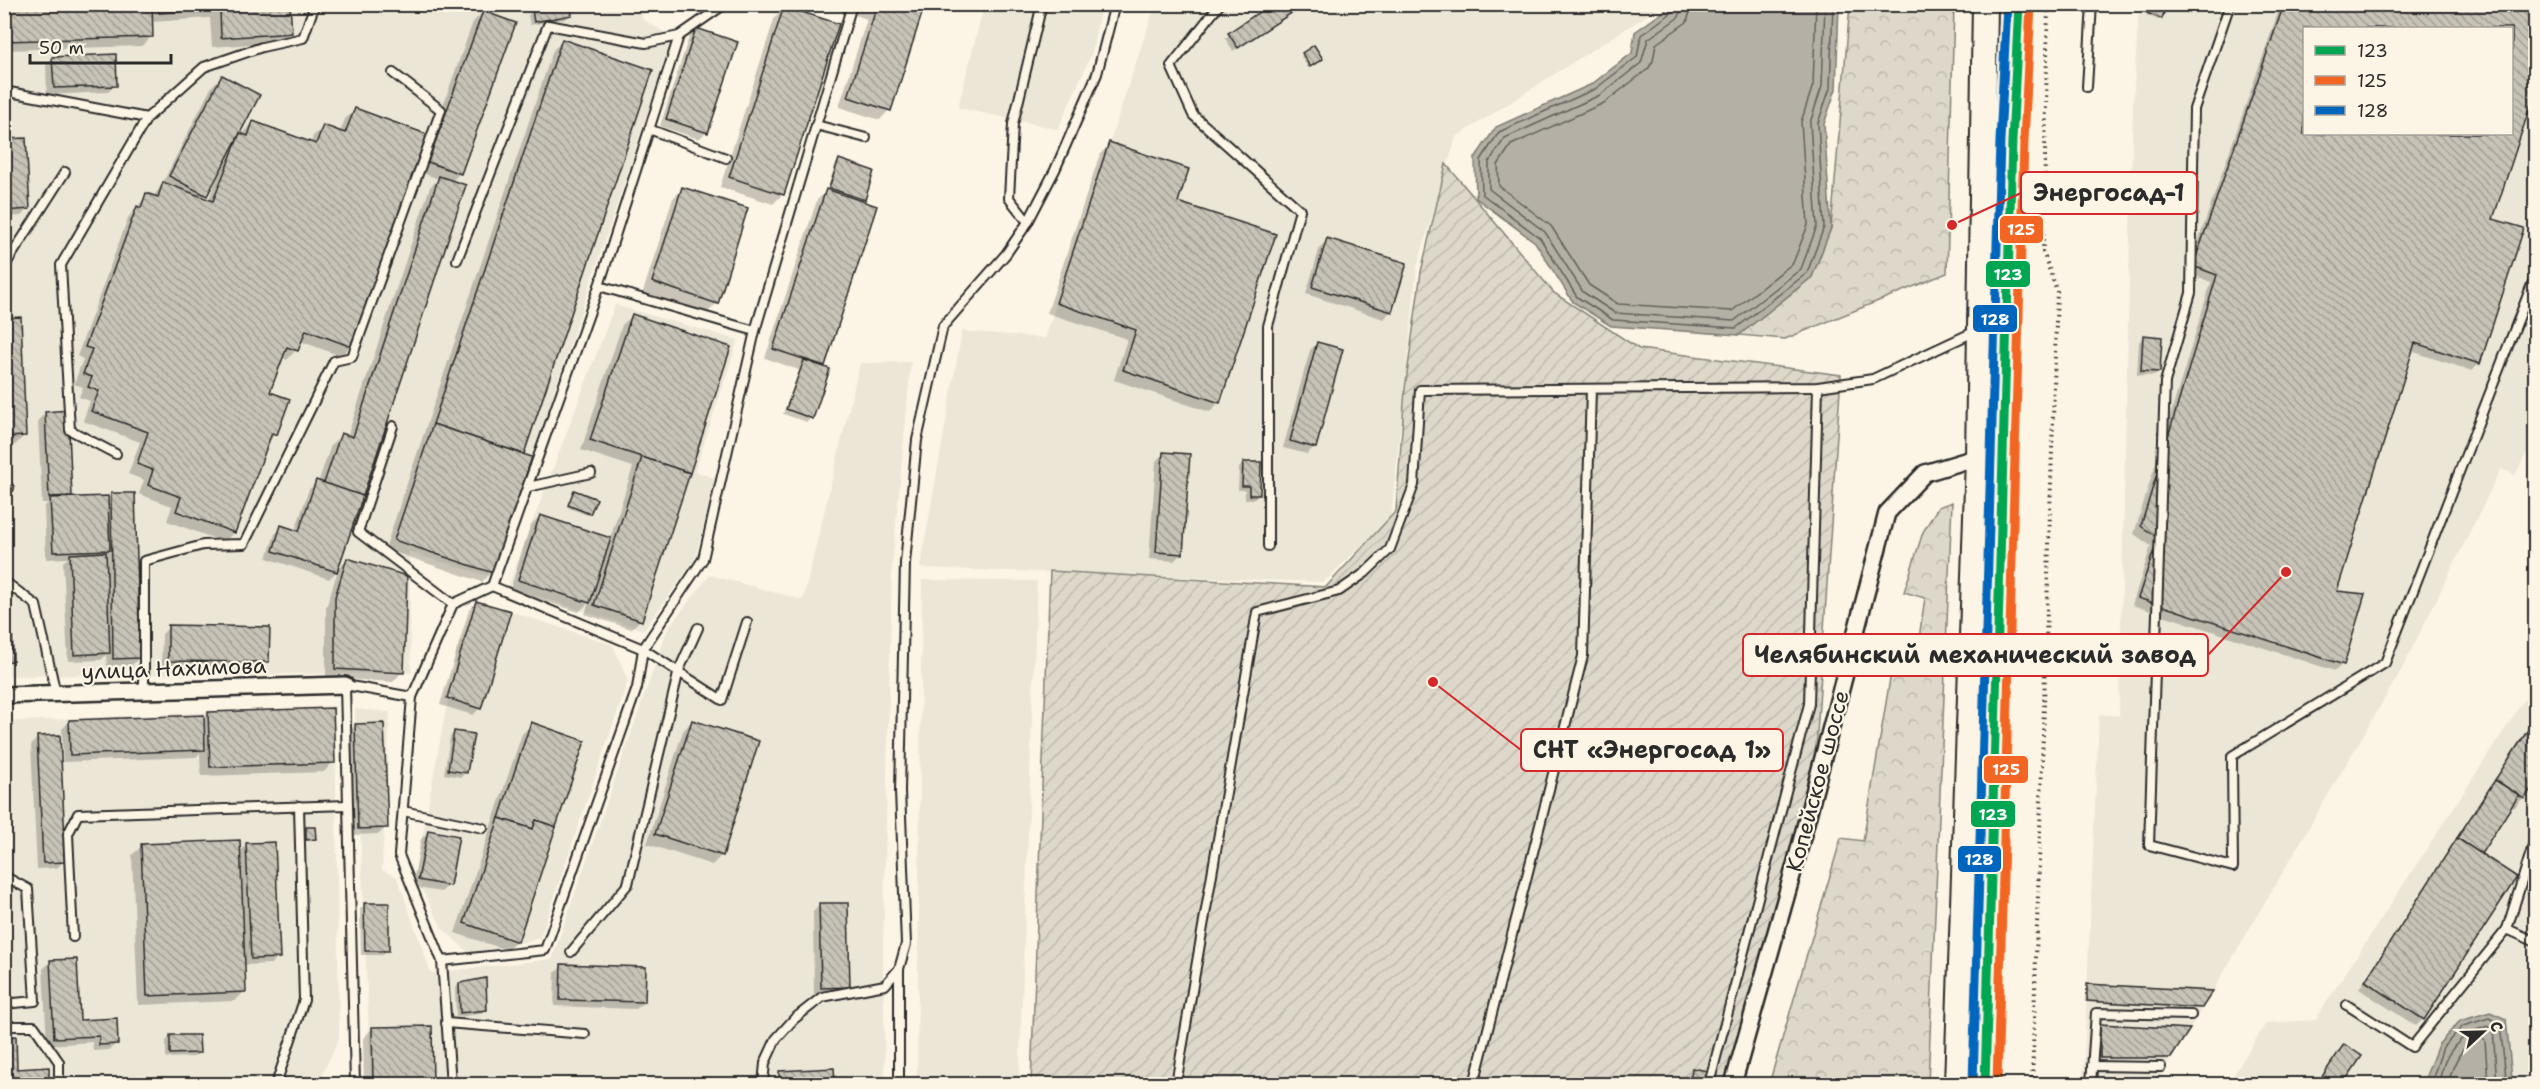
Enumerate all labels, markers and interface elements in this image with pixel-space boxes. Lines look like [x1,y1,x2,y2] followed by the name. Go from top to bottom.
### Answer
[30,27,171,65] scale bar
[2303,27,2513,135] legend
[39,36,84,60] text: 50 m
[2357,39,2388,63] text: 123
[2357,69,2387,93] text: 125
[2357,99,2388,123] text: 128
[2021,172,2197,214] callout: Энергосад-1
[2033,177,2185,209] text: Энергосад-1
[1999,215,2044,244] line badge: 125
[2007,219,2035,240] text: 125
[1985,260,2031,288] line badge: 123
[1994,264,2022,285] text: 123
[1972,304,2018,333] line badge: 128
[1980,309,2010,330] text: 128
[1743,634,2208,676] callout: Челябинский механический завод
[1754,639,2196,671] text: Челябинский механический завод
[81,651,267,686] street label: улица Нахимова
[1779,687,1856,875] street label: Копейское шоссе
[1521,729,1783,771] callout: СНТ «Энергосад 1»
[1533,734,1771,766] text: СНТ «Энергосад 1»
[1983,755,2029,784] line badge: 125
[1992,759,2020,780] text: 125
[1970,800,2016,828] line badge: 123
[1979,804,2007,825] text: 123
[1957,845,2002,873] line badge: 128
[1964,849,1994,870] text: 128
[2453,1002,2513,1062] north arrow
[2485,1018,2508,1035] text: С

